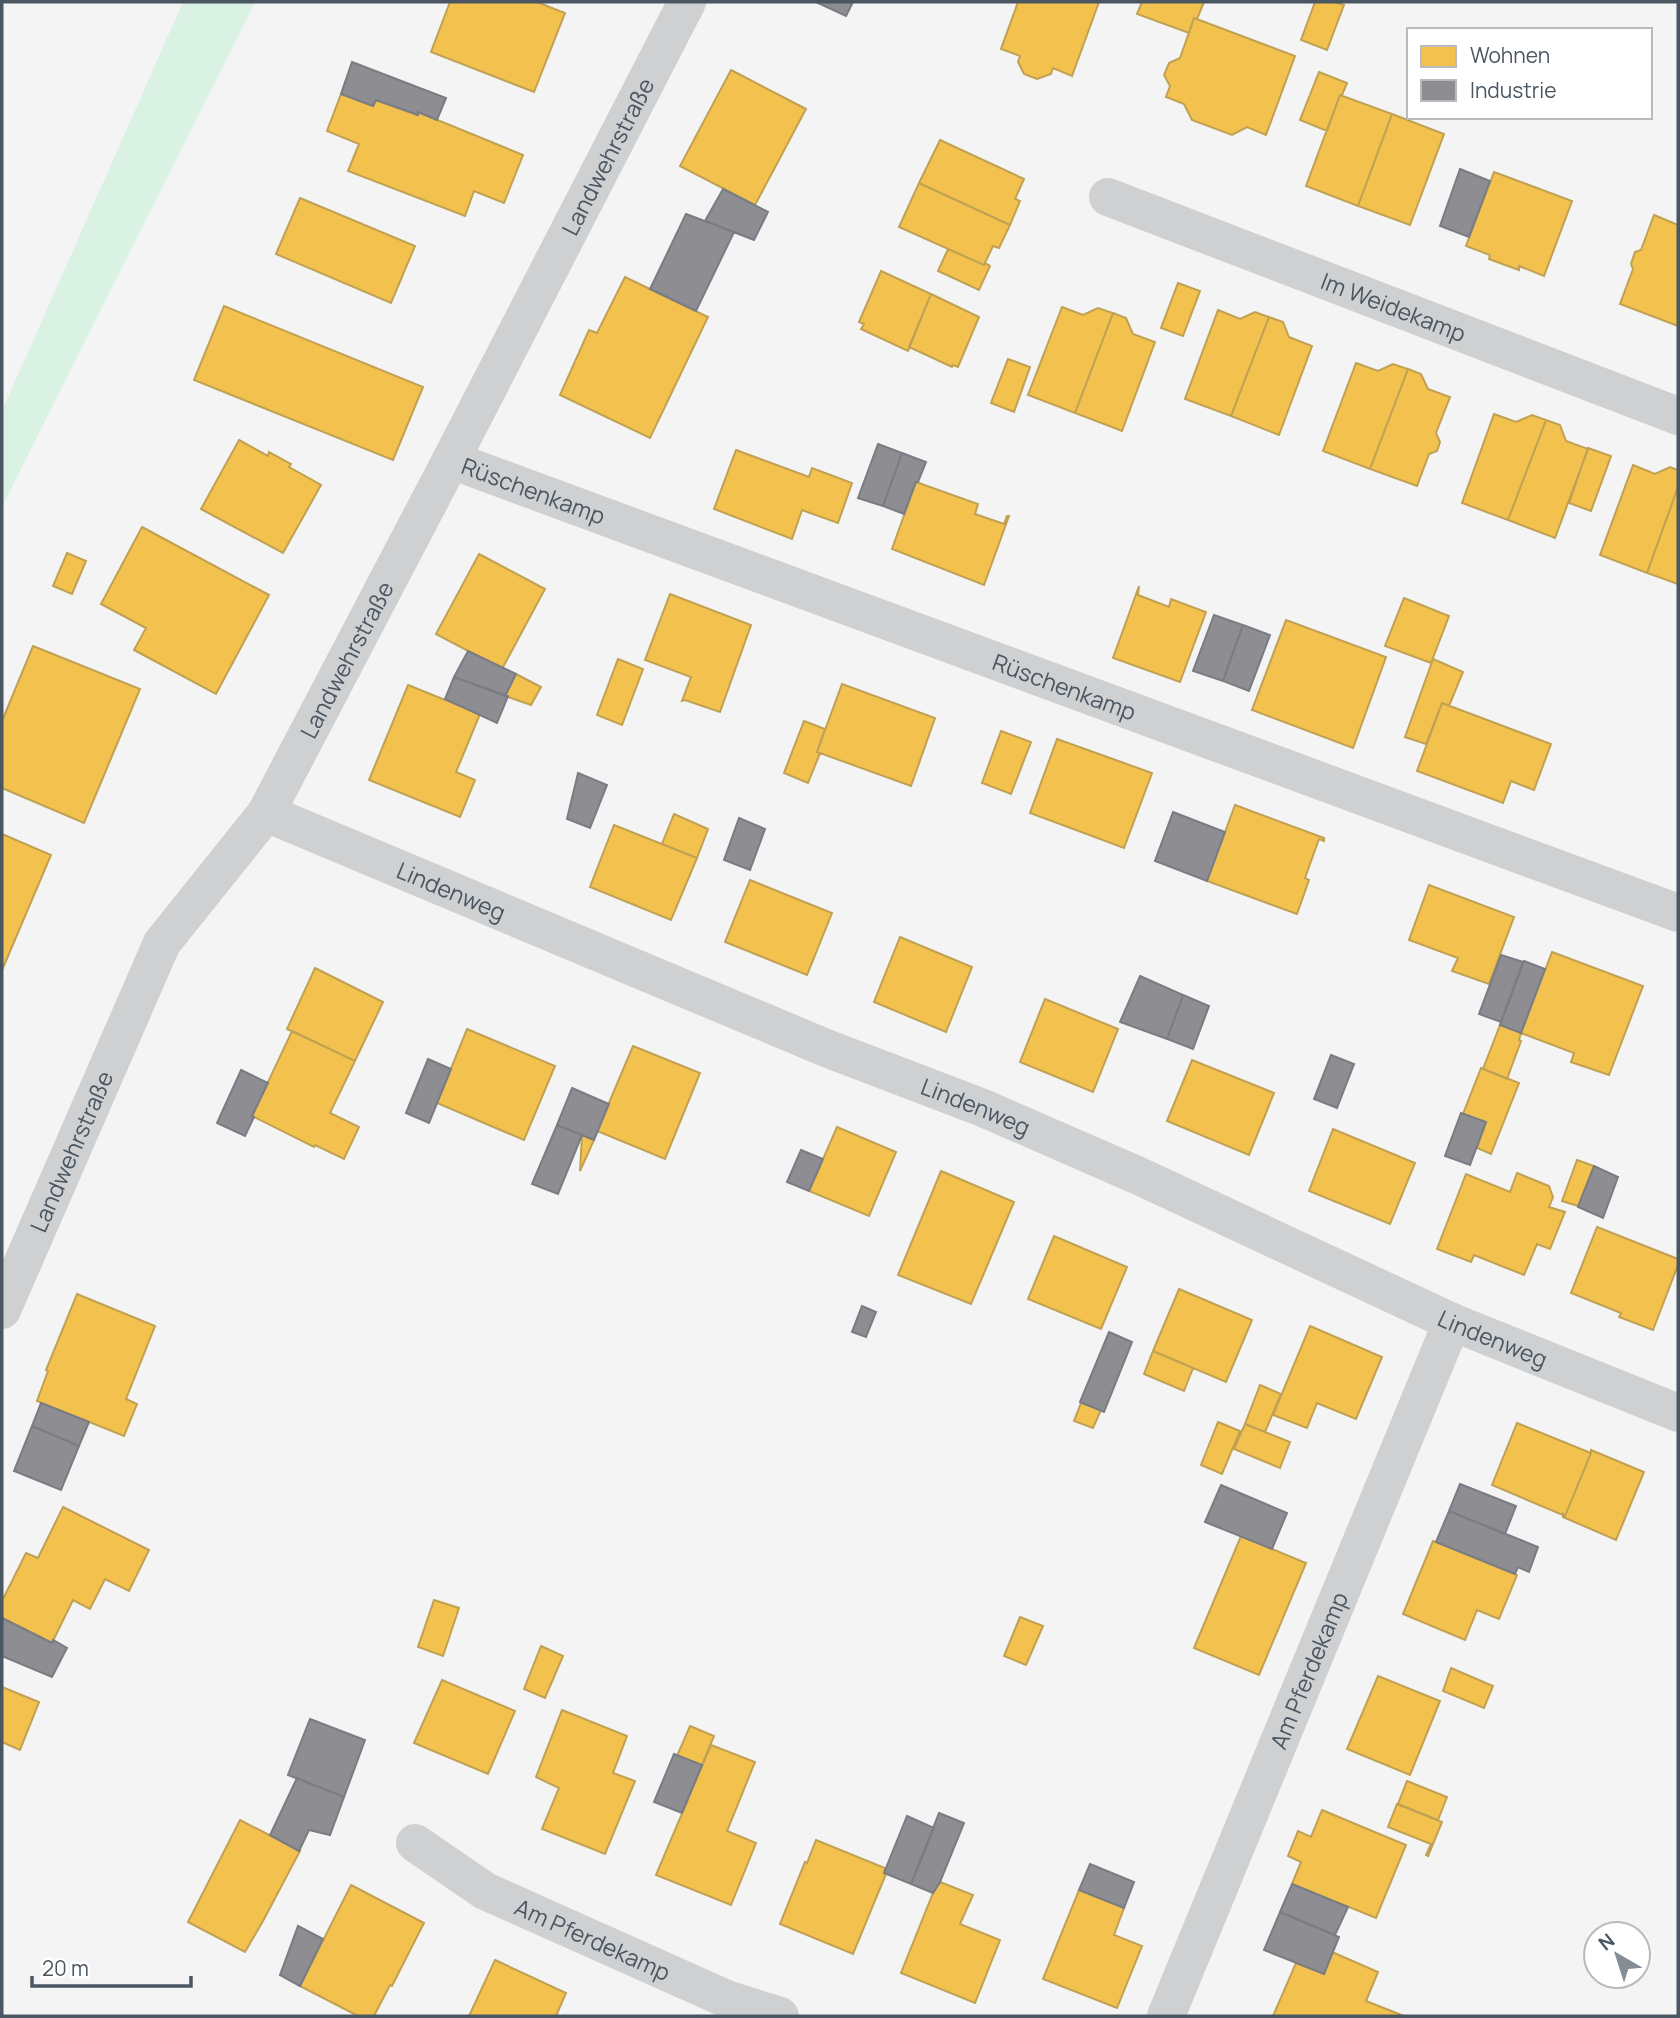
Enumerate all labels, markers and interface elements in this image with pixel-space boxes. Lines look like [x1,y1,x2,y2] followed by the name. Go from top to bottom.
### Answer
[1407,28,1652,119] legend
[1470,41,1550,69] text: Wohnen
[554,72,661,241] street label: Landwehrstraße
[1470,76,1556,104] text: Industrie
[1317,264,1471,349] street label: Im Weidekamp
[457,449,610,532] street label: Rüschenkamp
[292,576,401,744] street label: Landwehrstraße
[988,645,1141,728] street label: Rüschenkamp
[392,854,511,928] street label: Lindenweg
[22,1066,120,1237] street label: Landwehrstraße
[916,1070,1036,1143] street label: Lindenweg
[1433,1302,1552,1375] street label: Lindenweg
[1262,1587,1355,1754] street label: Am Pferdekamp
[510,1890,676,1988] street label: Am Pferdekamp
[1582,1920,1652,1990] north arrow
[1593,1927,1620,1956] text: N
[32,1944,191,1988] scale bar
[42,1954,89,1982] text: 20 m

